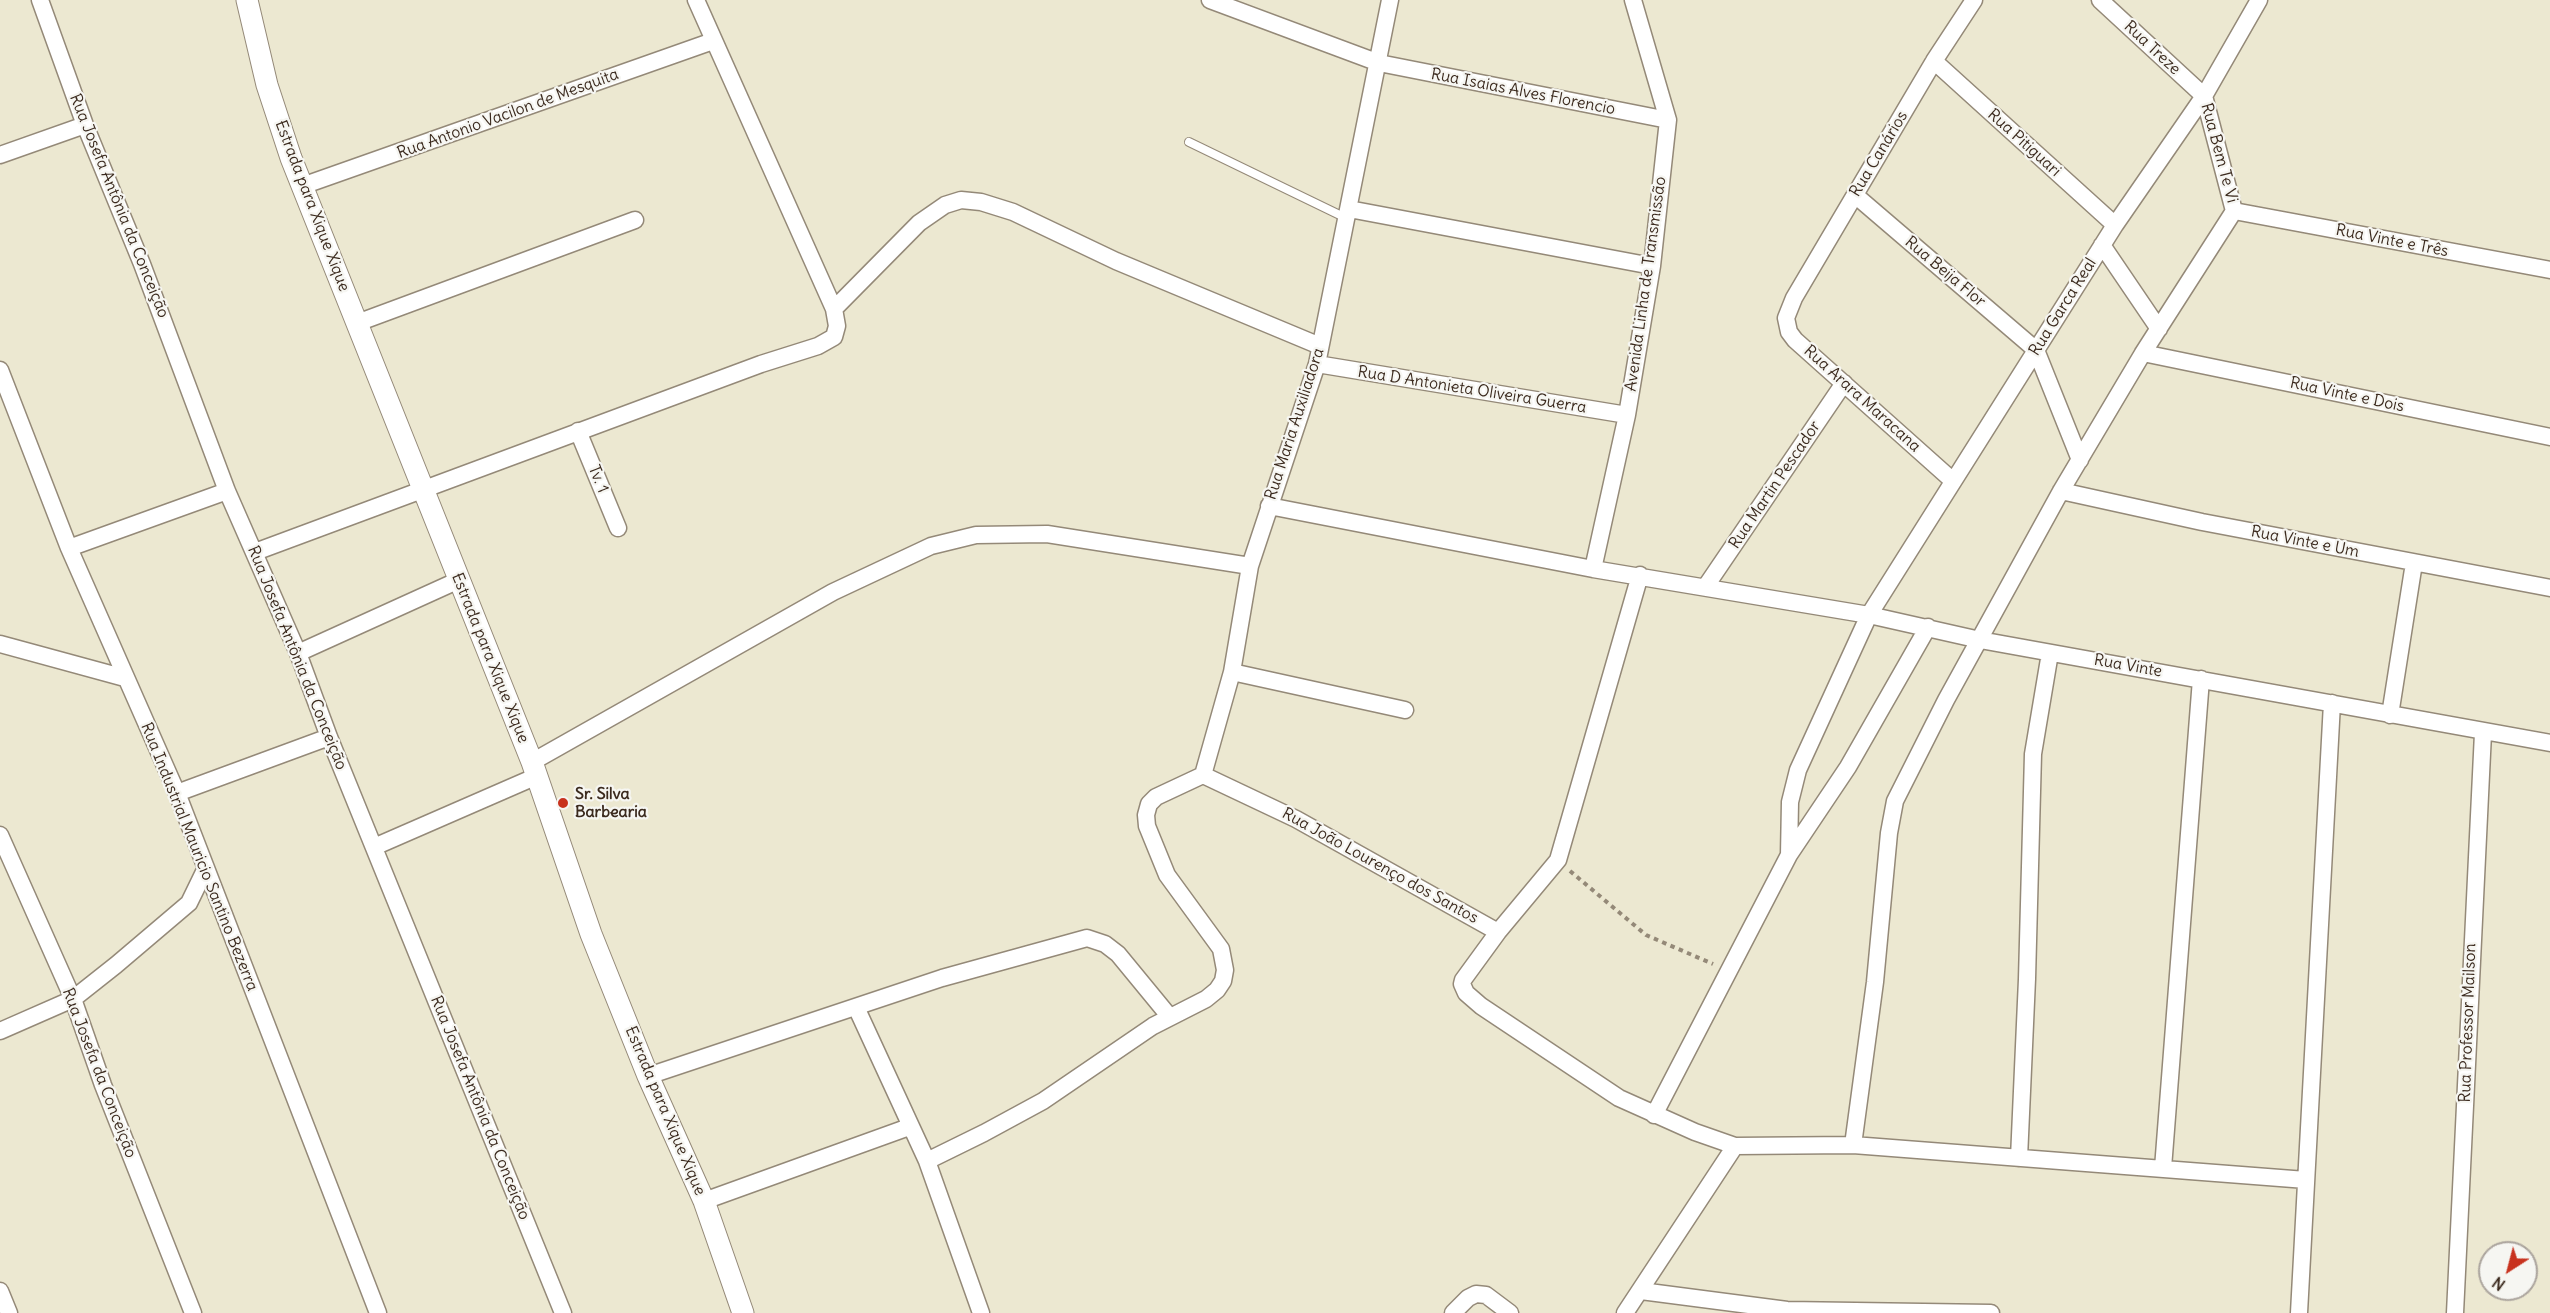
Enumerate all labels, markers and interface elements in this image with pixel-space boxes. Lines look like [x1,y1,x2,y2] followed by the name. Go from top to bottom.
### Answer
[2120,17,2184,79] street label: Rua Treze
[395,65,621,163] street label: Rua Antonio Vacilon de Mesquita
[1429,65,1617,119] street label: Rua Isaias Alves Florencio
[65,91,173,321] street label: Rua Josefa Antônia da Conceição
[2196,101,2242,205] street label: Rua Bem Te Vi
[1983,105,2065,181] street label: Rua Pitiguari
[1846,108,1912,200] street label: Rua Canários
[270,118,354,294] street label: Estrada para Xique Xique
[1621,175,1671,393] street label: Avenida Linha de Transmissão
[2334,221,2450,261] street label: Rua Vinte e Três
[1901,233,1989,311] street label: Rua Beija Flor
[2025,255,2101,359] street label: Rua Garca Real
[1800,342,1924,456] street label: Rua Arara Maracana
[1261,346,1329,502] street label: Rua Maria Auxiliadora
[1356,362,1588,418] street label: Rua D Antonieta Oliveira Guerra
[2288,374,2406,416] street label: Rua Vinte e Dois
[1725,418,1825,552] street label: Rua Martin Pescador
[584,462,612,496] street label: Tv. 1
[2249,522,2361,562] street label: Rua Vinte e Um
[243,543,351,773] street label: Rua Josefa Antônia da Conceição
[447,570,533,746] street label: Estrada para Xique Xique
[2092,651,2164,681] street label: Rua Vinte
[136,720,262,994] street label: Rua Industrial Mauricio Santino Bezerra
[575,784,647,822] place label: Sr. Silva Barbearia
[556,796,570,810] marker: Sr. Silva Barbearia
[1279,804,1481,928] street label: Rua João Lourenço dos Santos
[2456,943,2480,1103] street label: Rua Professor Mailson
[58,985,140,1161] street label: Rua Josefa da Conceição
[426,993,534,1223] street label: Rua Josefa Antônia da Conceição
[621,1024,709,1198] street label: Estrada para Xique Xique
[2478,1241,2538,1301] north arrow
[2488,1273,2509,1295] text: N

